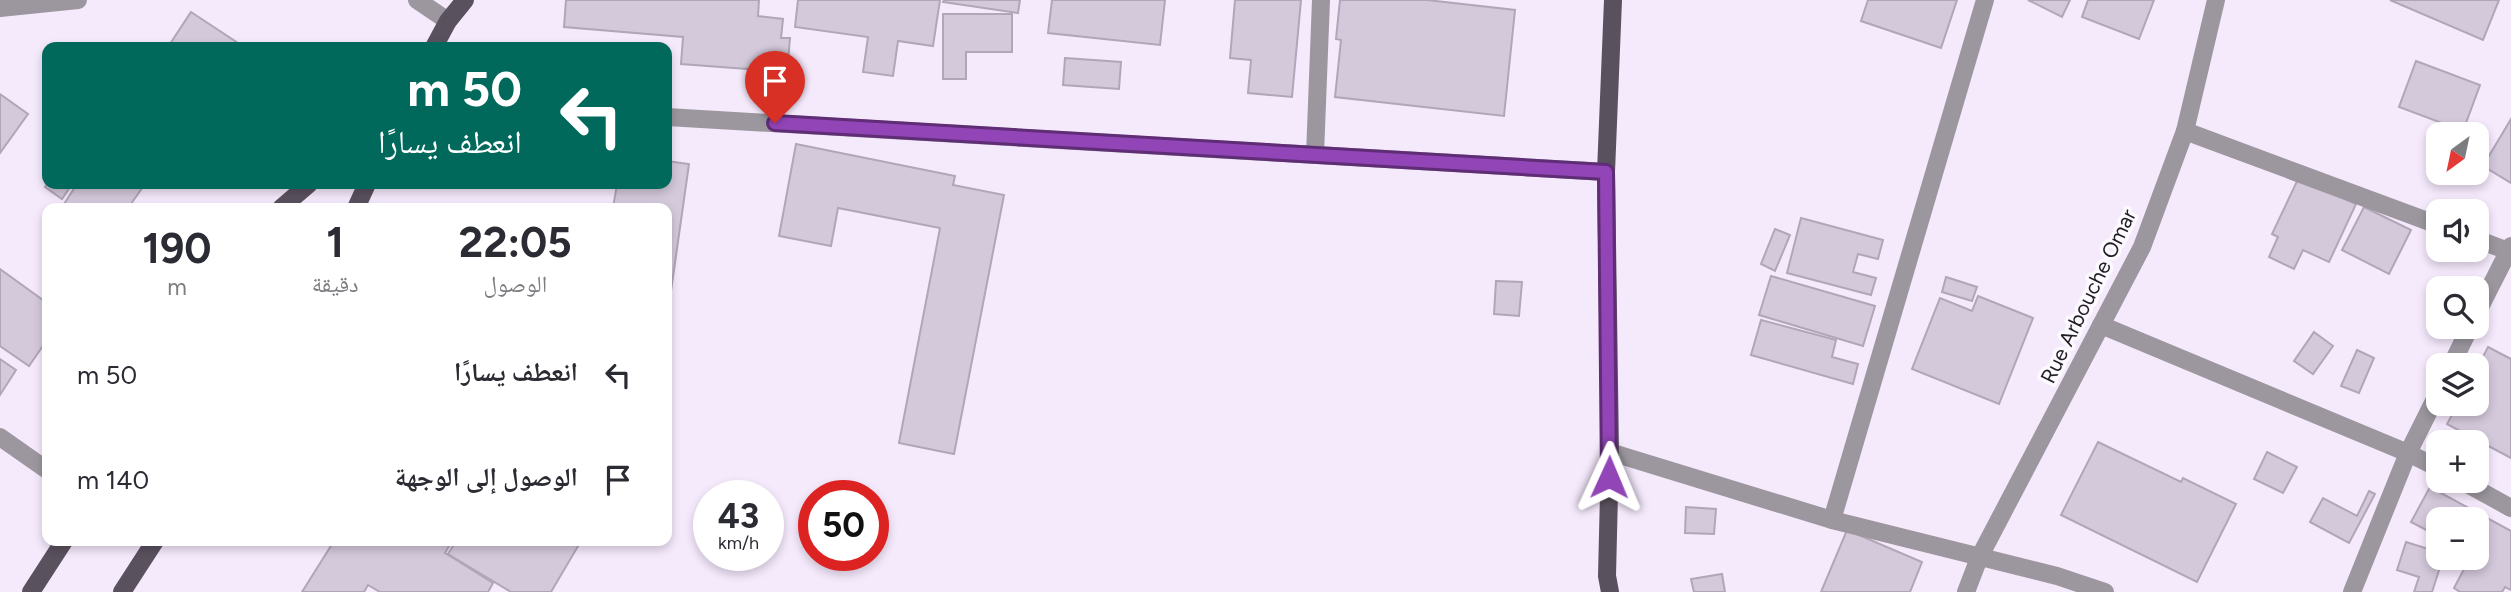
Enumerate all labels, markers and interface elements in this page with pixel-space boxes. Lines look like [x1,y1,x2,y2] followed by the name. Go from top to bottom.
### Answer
[745,51,805,123] pin
[407,59,522,118] text: 50 m
[756,62,794,100] icon: arrive
[546,70,637,161] icon: left
[2426,122,2488,186] north arrow
[2426,122,2489,570] map controls
[378,123,522,161] text: انعطف يسارًا
[2426,199,2489,262] button: sound
[2035,205,2141,387] street label: Rue Arbouche Omar
[326,217,344,268] text: 1
[459,217,572,268] text: 22:05
[142,223,212,274] text: 190
[312,270,359,298] text: دقيقة
[483,270,547,298] text: الوصول
[167,273,187,301] text: m
[2426,276,2489,339] button: search
[2426,353,2489,416] button: layers
[454,356,578,388] text: انعطف يسارًا
[599,356,637,394] icon: left
[77,359,137,391] text: 50 m
[2426,430,2489,493] button: +
[1572,440,1646,514] position arrow
[395,461,578,493] text: الوصول إلى الوجهة
[599,461,637,499] icon: arrive
[77,464,149,496] text: 140 m
[798,480,889,571] speed limit sign: 50
[718,495,759,537] text: 43
[2426,507,2489,570] button: −
[718,532,759,554] text: km/h

